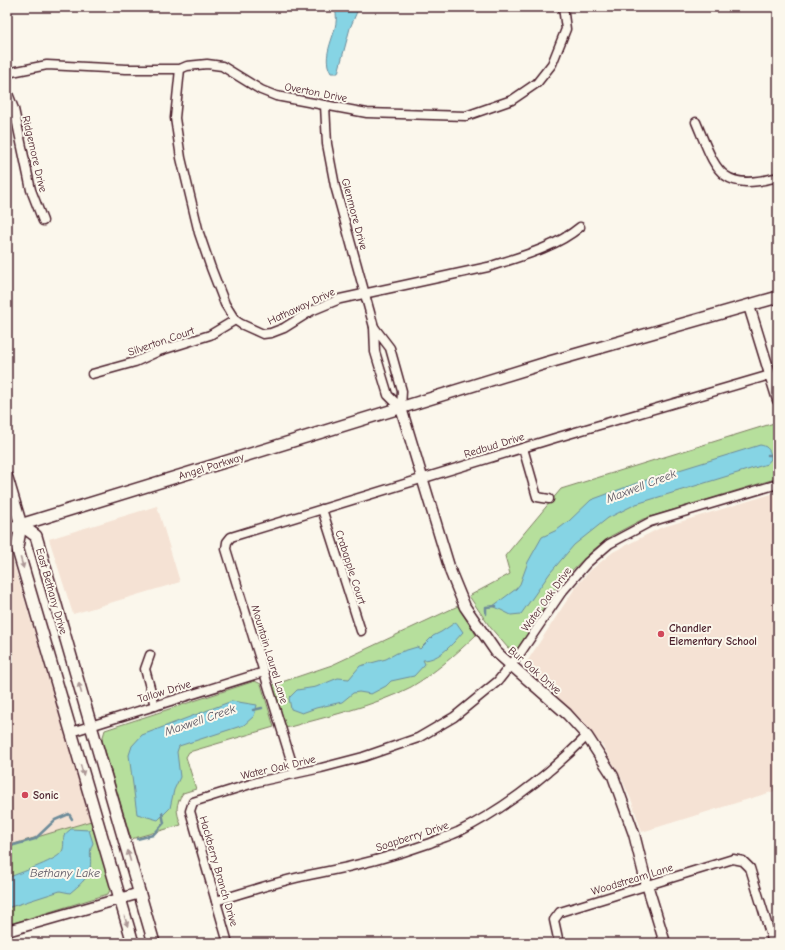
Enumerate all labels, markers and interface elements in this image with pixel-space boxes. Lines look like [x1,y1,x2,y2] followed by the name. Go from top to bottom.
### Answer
[284,80,349,105] street label: Overton Drive
[19,115,50,194] street label: Ridgemore Drive
[339,177,370,252] street label: Glenmore Drive
[266,285,337,328] street label: Hathaway Drive
[126,324,197,359] street label: Silverton Court
[462,430,526,461] street label: Redbud Drive
[177,450,246,483] street label: Angel Parkway
[603,466,678,506] water label: Maxwell Creek
[332,528,369,607] street label: Crabapple Court
[33,547,70,636] street label: East Bethany Drive
[19,557,25,569] one-way arrow
[519,564,574,634] street label: Water Oak Drive
[248,603,291,705] street label: Mountain Laurel Lane
[669,622,757,648] place label: Chandler Elementary School
[656,629,666,639] marker: Chandler Elementary School
[506,644,564,697] street label: Bur Oak Drive
[136,677,193,706] street label: Tallow Drive
[77,682,83,694] one-way arrow
[162,701,237,739] water label: Maxwell Creek
[239,752,317,782] street label: Water Oak Drive
[79,764,85,776] one-way arrow
[33,789,59,802] place label: Sonic
[20,790,30,800] marker: Sonic
[197,814,241,928] street label: Hackberry Branch Drive
[374,818,451,854] street label: Soapberry Drive
[126,849,132,861] one-way arrow
[590,861,675,898] street label: Woodstream Lane
[30,866,100,880] water label: Bethany Lake
[123,916,129,928] one-way arrow

